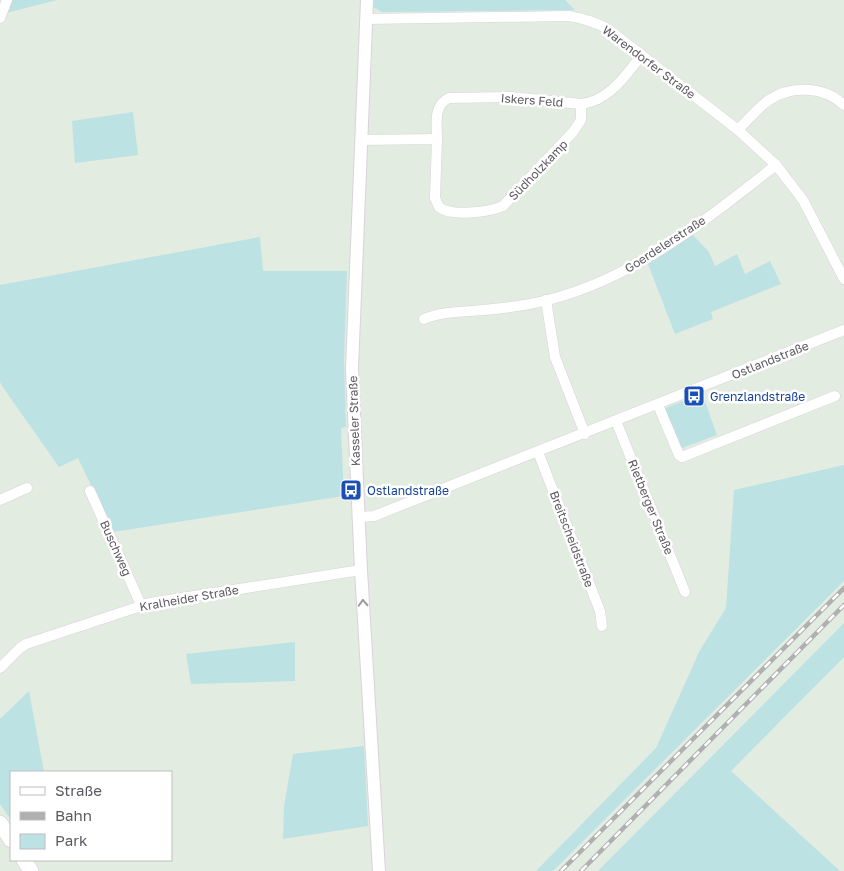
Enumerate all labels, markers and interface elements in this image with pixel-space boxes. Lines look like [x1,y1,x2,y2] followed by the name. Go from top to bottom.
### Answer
[600,22,699,102] street label: Warendorfer Straße
[500,90,564,110] street label: Iskers Feld
[505,137,571,203] street label: Südholzkamp
[622,212,708,276] street label: Goerdelerstraße
[729,338,811,382] street label: Ostlandstraße
[345,375,363,466] street label: Kasseler Straße
[682,384,706,408] bus stop icon: Grenzlandstraße
[710,389,805,404] place label: Grenzlandstraße
[625,457,677,557] street label: Rietberger Straße
[339,478,363,502] bus stop icon: Ostlandstraße
[367,483,449,498] place label: Ostlandstraße
[547,489,597,589] street label: Breitscheidstraße
[97,518,135,578] street label: Buschweg
[138,582,240,614] street label: Kralheider Straße
[358,599,369,607] one-way arrow
[10,771,172,861] legend
[55,781,102,799] text: Straße
[55,806,92,824] text: Bahn
[55,831,88,849] text: Park

